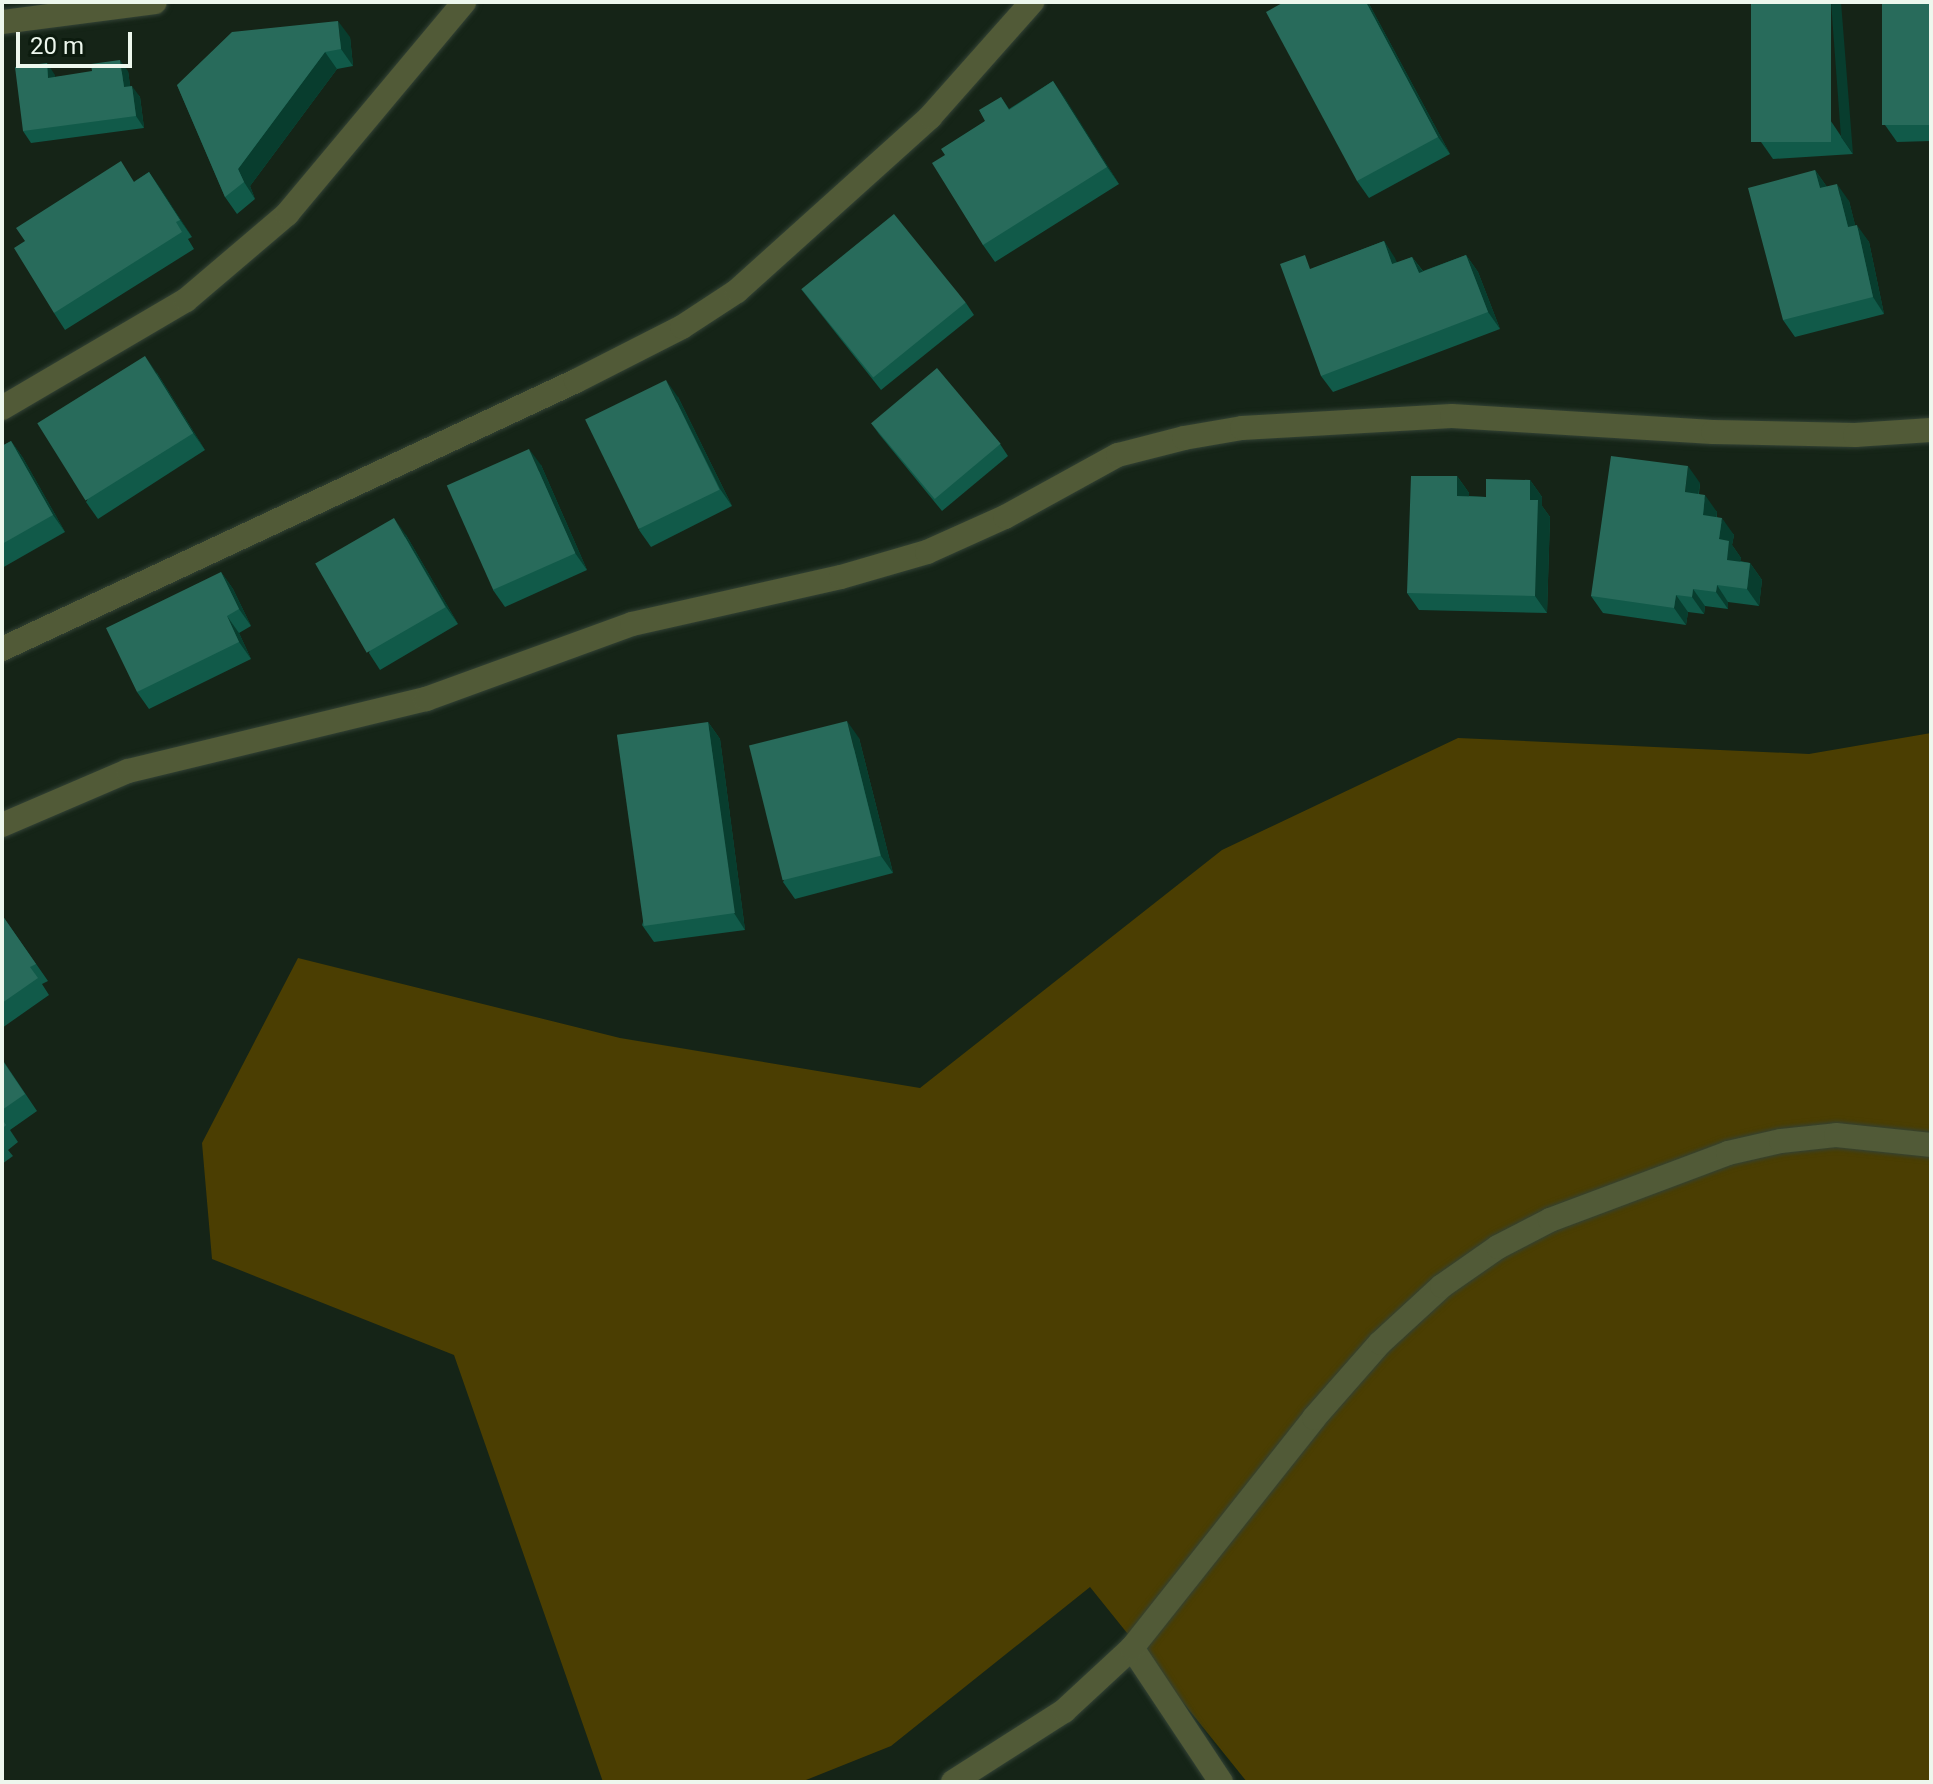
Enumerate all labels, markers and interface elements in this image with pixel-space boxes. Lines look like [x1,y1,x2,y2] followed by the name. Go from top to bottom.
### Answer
[20,16,136,66] scale bar
[30,32,84,60] text: 20 m

